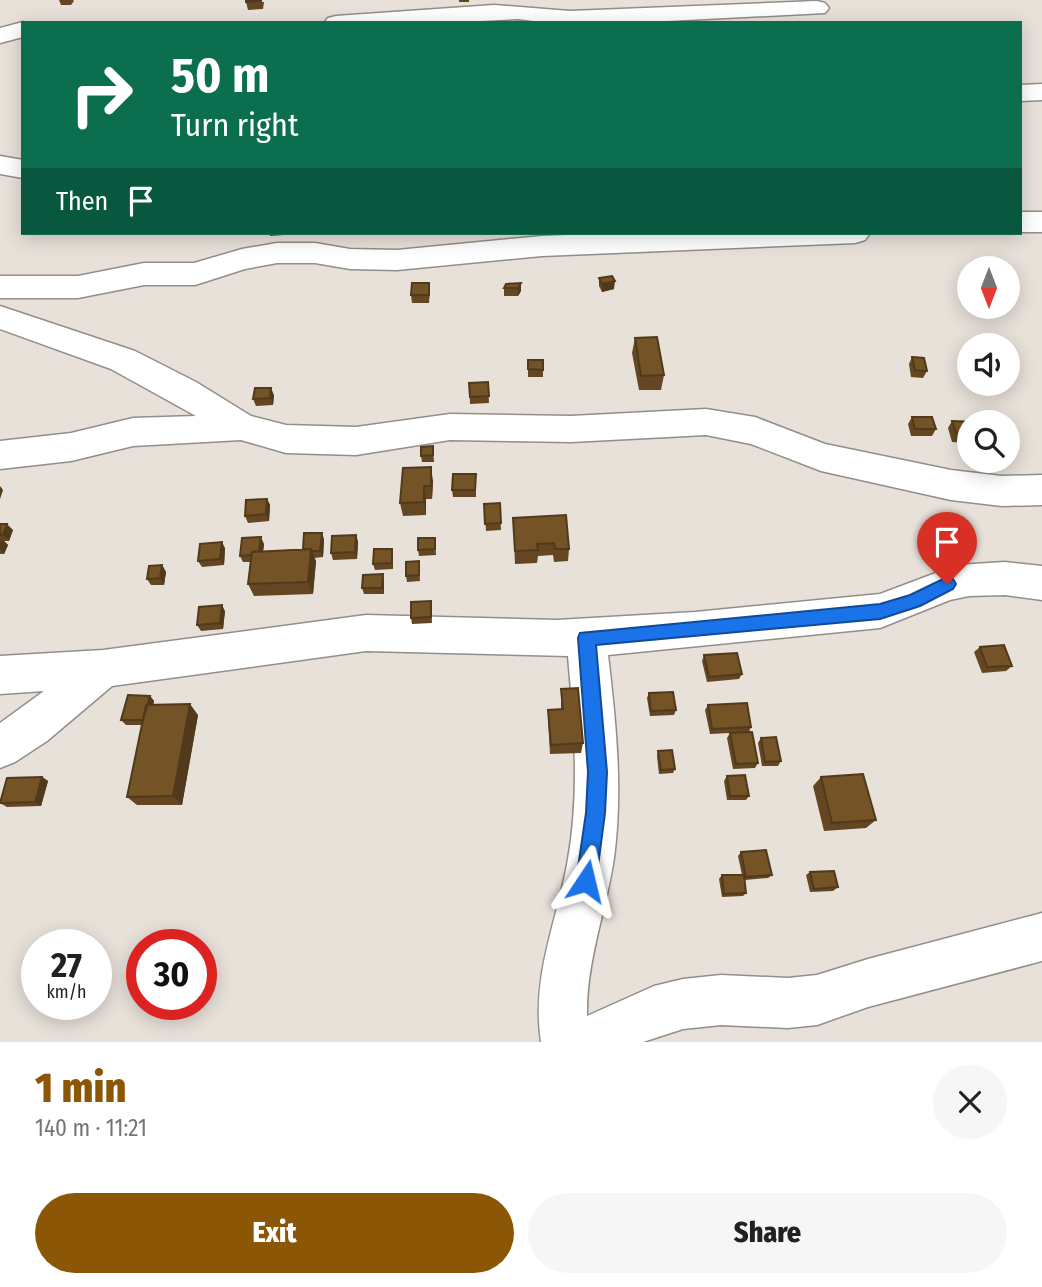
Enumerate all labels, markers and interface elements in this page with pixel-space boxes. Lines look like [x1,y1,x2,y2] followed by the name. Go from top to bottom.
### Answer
[171,46,269,105] text: 50 m
[56,49,147,140] icon: right
[171,106,298,144] text: Turn right
[122,182,160,220] icon: arrive
[56,186,108,217] text: Then
[957,256,1020,318] north arrow
[957,256,1020,473] map controls
[957,333,1020,396] button: sound
[957,410,1020,473] button: search
[917,512,977,584] pin
[928,523,966,561] icon: arrive
[549,844,623,918] position arrow
[126,929,217,1020] speed limit sign: 30
[51,944,82,986] text: 27
[46,981,87,1003] text: km/h
[35,1063,126,1113] text: 1 min
[933,1065,1007,1139] button: close
[35,1114,147,1142] text: 140 m · 11:21
[35,1193,514,1273] button: Exit
[528,1193,1007,1273] button: Share

